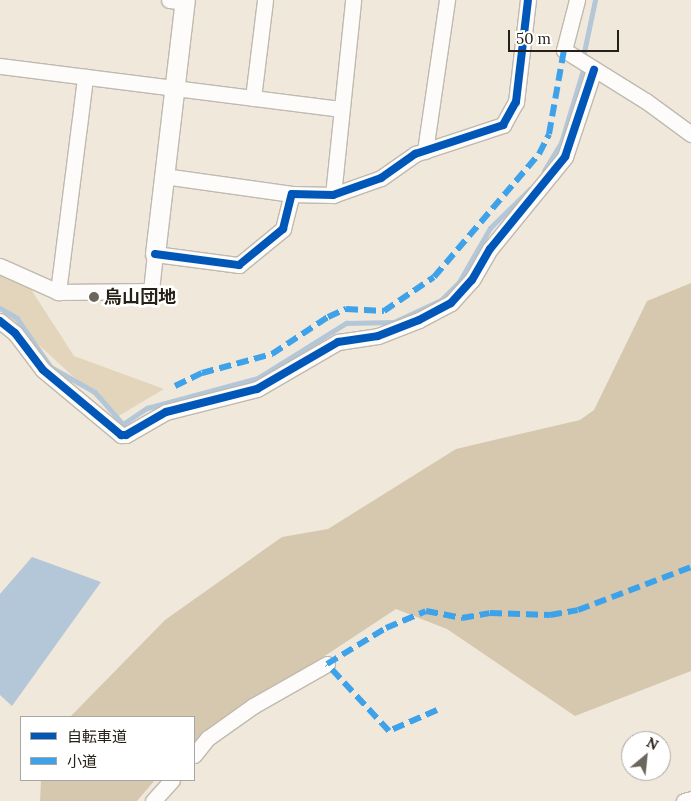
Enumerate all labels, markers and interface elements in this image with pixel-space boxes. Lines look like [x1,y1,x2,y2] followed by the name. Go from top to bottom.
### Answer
[511,20,622,52] scale bar
[516,29,551,48] text: 50 m
[104,286,176,308] place label: 烏山団地
[88,291,100,303] marker: 烏山団地
[20,716,195,781] legend
[67,727,127,746] text: 自転車道
[621,731,671,781] north arrow
[644,733,662,754] text: N
[67,752,97,771] text: 小道

